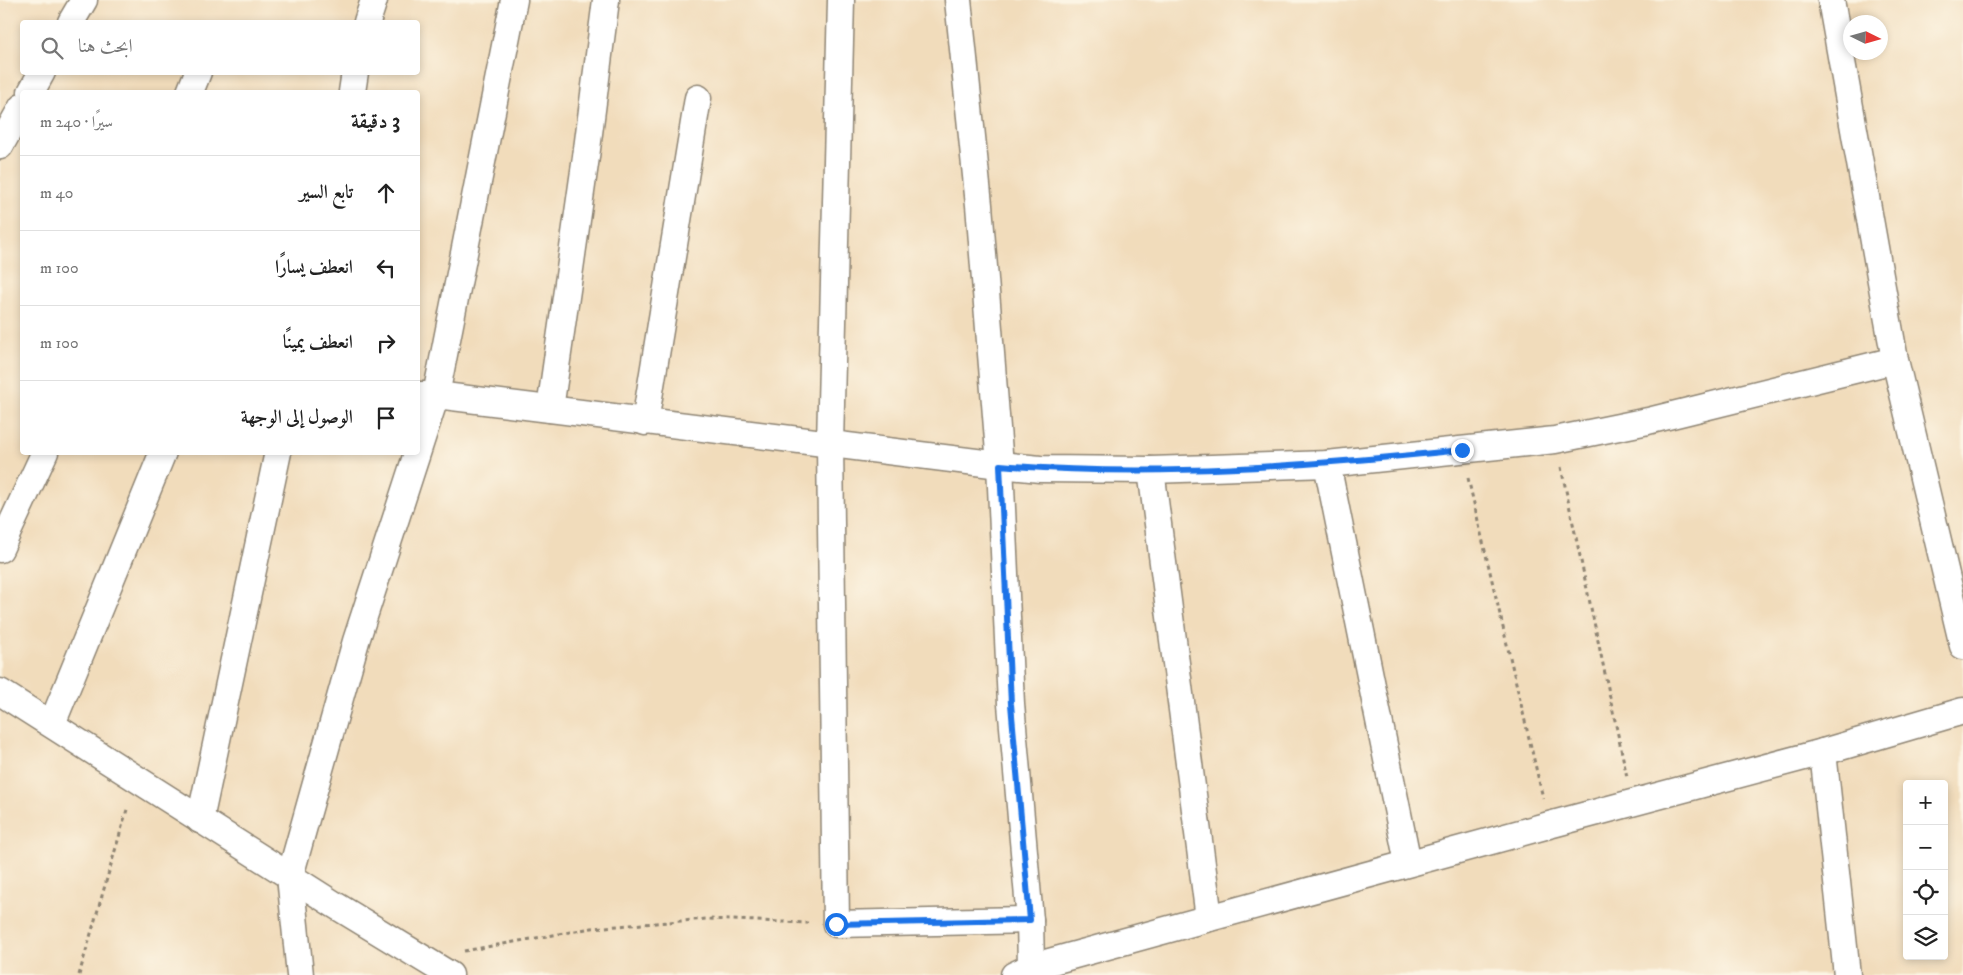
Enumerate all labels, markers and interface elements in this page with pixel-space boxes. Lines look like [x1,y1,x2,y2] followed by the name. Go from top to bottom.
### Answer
[1843,15,1888,60] north arrow
[20,20,420,75] search box
[38,34,66,62] icon: search
[78,35,133,58] text: ابحث هنا
[351,109,400,135] text: 3 دقيقة
[40,112,113,132] text: سيرًا · 240 m
[372,179,400,207] icon: ahead
[299,181,353,204] text: تابع السير
[40,183,73,203] text: 40 m
[372,254,400,282] icon: left
[275,256,353,279] text: انعطف يسارًا
[40,258,79,278] text: 100 m
[372,329,400,357] icon: right
[283,331,353,354] text: انعطف يمينًا
[40,333,79,353] text: 100 m
[372,404,400,432] icon: arrive
[241,406,353,429] text: الوصول إلى الوجهة
[1451,439,1474,462] route end
[1903,780,1948,960] map controls
[1903,780,1948,825] button: +
[1903,825,1948,870] button: −
[1903,870,1948,915] button: locate
[825,913,848,936] route start
[1903,915,1948,960] button: layers

